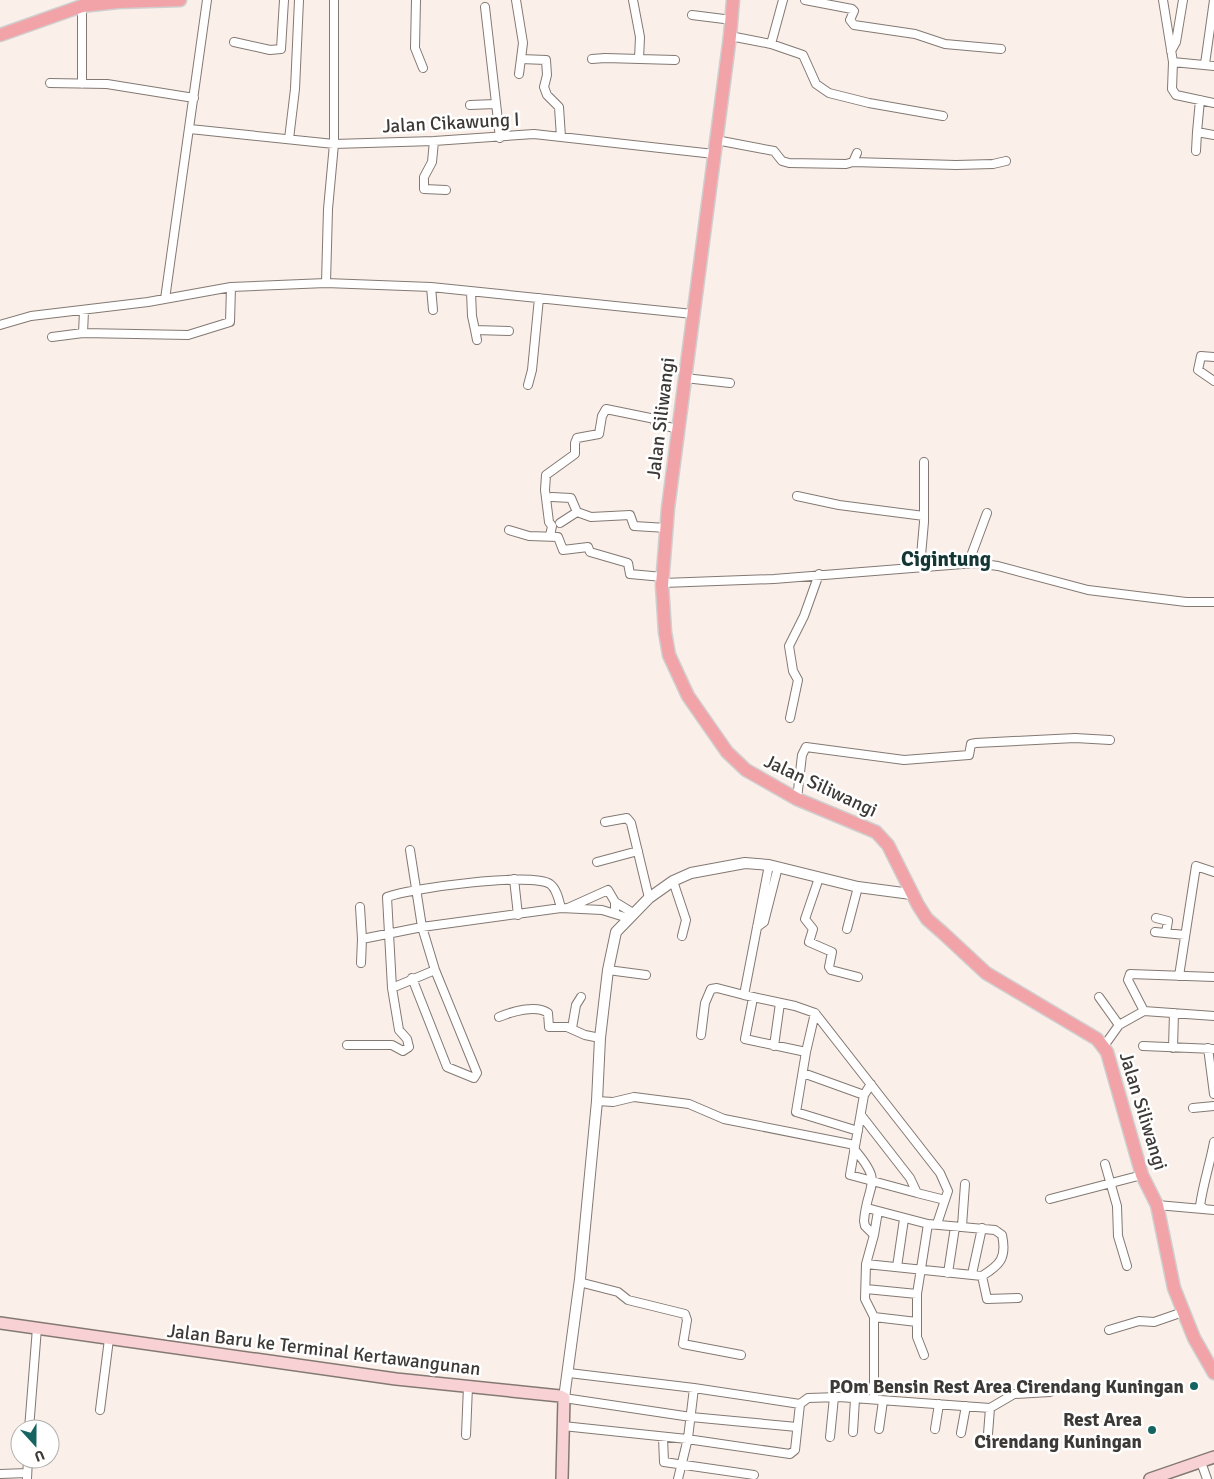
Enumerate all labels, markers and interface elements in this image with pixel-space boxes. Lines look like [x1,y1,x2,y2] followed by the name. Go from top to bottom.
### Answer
[382,107,520,139] street label: Jalan Cikawung I
[642,356,680,480] street label: Jalan Siliwangi
[901,546,991,572] district label: Cigintung
[760,749,881,823] street label: Jalan Siliwangi
[1114,1049,1172,1173] street label: Jalan Siliwangi
[166,1319,482,1381] street label: Jalan Baru ke Terminal Kertawangunan
[829,1375,1184,1399] place label: POm Bensin Rest Area Cirendang Kuningan
[1188,1380,1200,1392] marker: POm Bensin Rest Area Cirendang Kuningan
[974,1408,1142,1454] place label: Rest Area Cirendang Kuningan
[10,1419,60,1469] north arrow
[1146,1424,1158,1436] marker: Rest Area Cirendang Kuningan
[32,1446,47,1465] text: U

